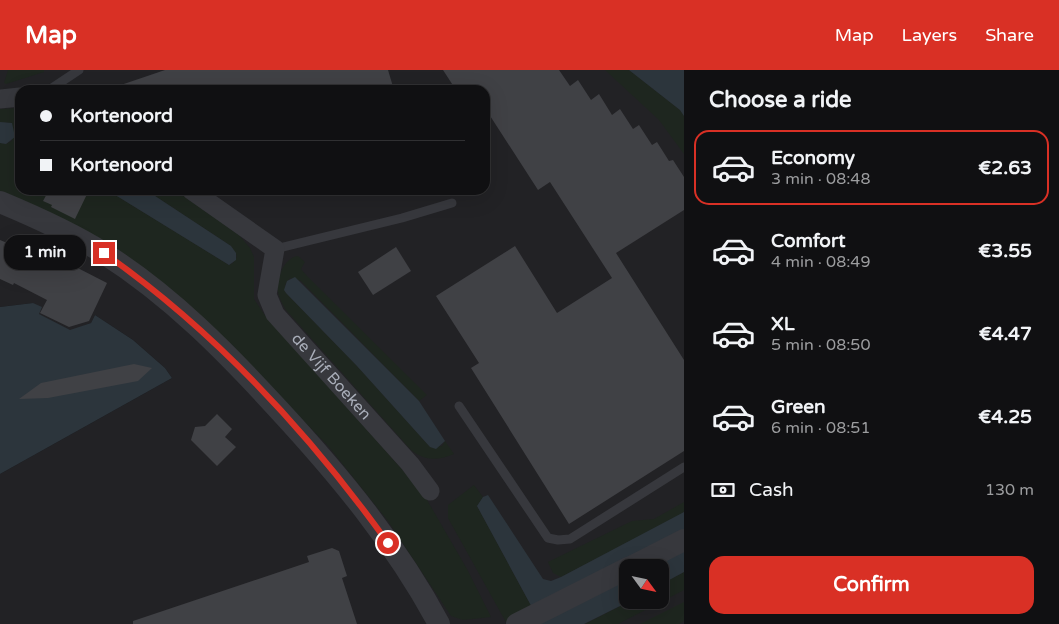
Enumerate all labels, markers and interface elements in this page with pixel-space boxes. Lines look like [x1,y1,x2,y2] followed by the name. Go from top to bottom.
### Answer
[25,21,77,50] text: Map
[835,24,874,46] text: Map
[902,24,957,46] text: Layers
[985,24,1034,46] text: Share
[709,87,852,113] text: Choose a ride
[70,105,173,127] text: Kortenoord
[711,145,756,190] icon: car
[771,147,855,169] text: Economy
[70,154,173,176] text: Kortenoord
[978,157,1032,179] text: €2.63
[771,169,870,189] text: 3 min · 08:48
[711,228,756,273] icon: car
[771,230,845,252] text: Comfort
[4,236,86,270] callout: 1 min
[978,240,1032,262] text: €3.55
[24,242,66,262] text: 1 min
[93,242,115,264] route end
[771,252,870,272] text: 4 min · 08:49
[711,311,756,356] icon: car
[771,313,795,335] text: XL
[979,323,1032,345] text: €4.47
[287,329,375,424] street label: de Vijf Boeken
[771,335,870,355] text: 5 min · 08:50
[711,394,756,439] icon: car
[771,396,825,418] text: Green
[978,406,1032,428] text: €4.25
[771,418,870,438] text: 6 min · 08:51
[709,476,737,504] icon: cash
[749,479,794,501] text: Cash
[985,480,1034,500] text: 130 m
[377,532,399,554] route start
[709,556,1034,614] button: Confirm
[619,559,669,609] north arrow
[619,559,669,609] map controls

